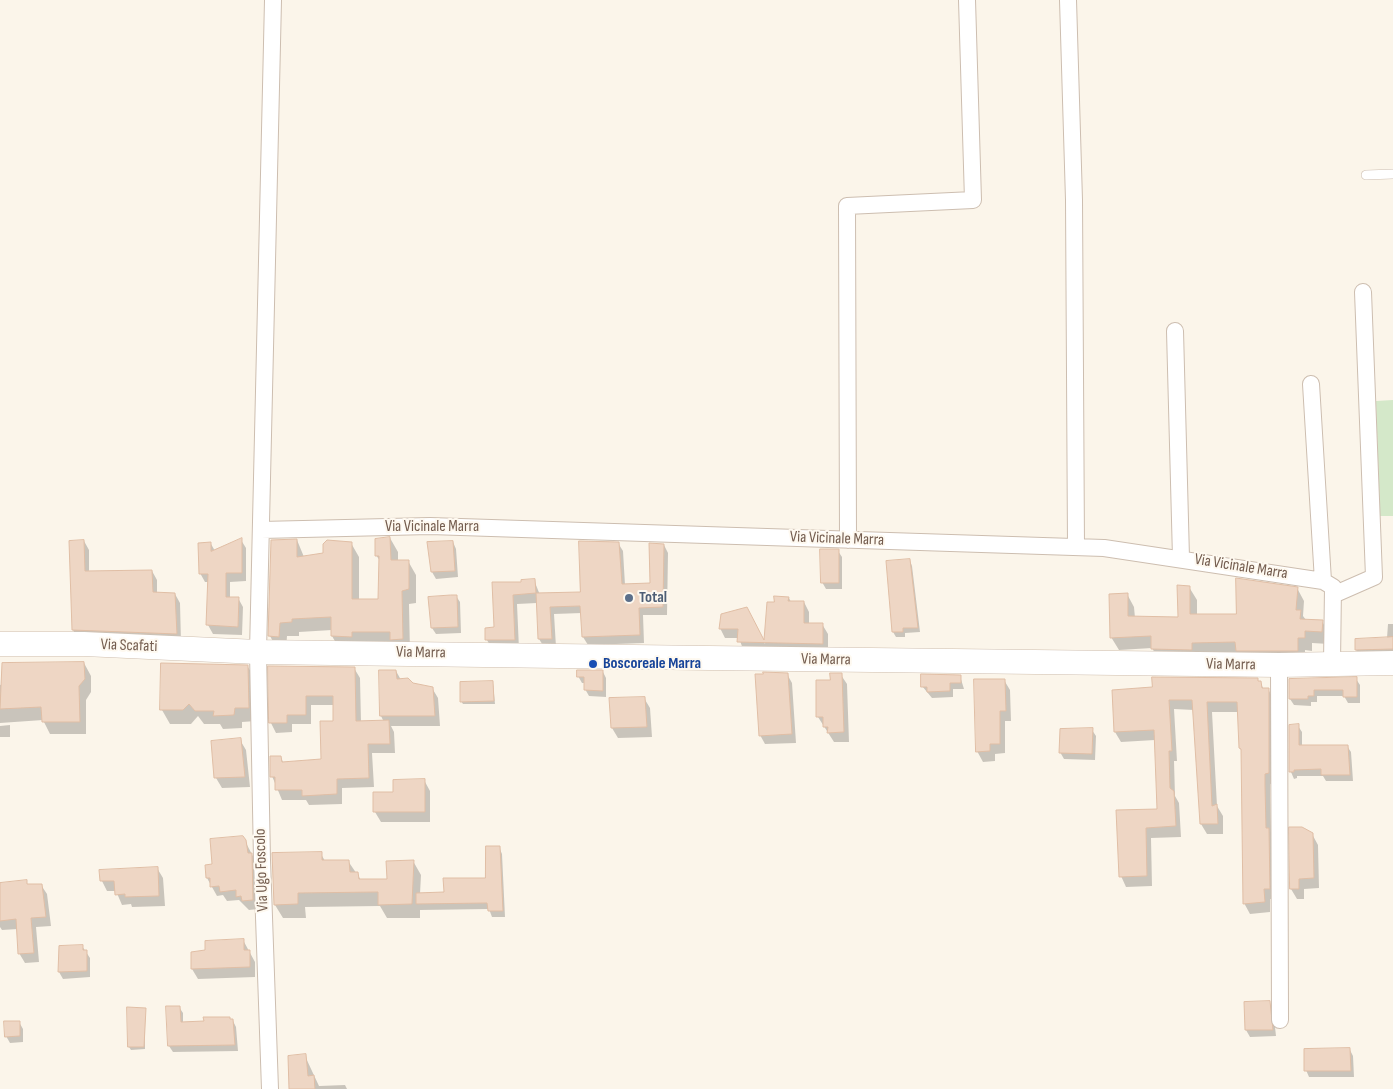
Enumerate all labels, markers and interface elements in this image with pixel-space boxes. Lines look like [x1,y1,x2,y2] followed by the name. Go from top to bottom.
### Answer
[385,517,479,537] street label: Via Vicinale Marra
[790,528,884,550] street label: Via Vicinale Marra
[1193,550,1289,584] street label: Via Vicinale Marra
[639,588,667,608] place label: Total
[623,592,635,604] marker: Total
[100,635,158,657] street label: Via Scafati
[396,643,446,663] street label: Via Marra
[801,650,851,670] street label: Via Marra
[603,654,701,674] place label: Boscoreale Marra
[1206,655,1256,675] street label: Via Marra
[587,658,599,670] marker: Boscoreale Marra
[251,828,273,912] street label: Via Ugo Foscolo

